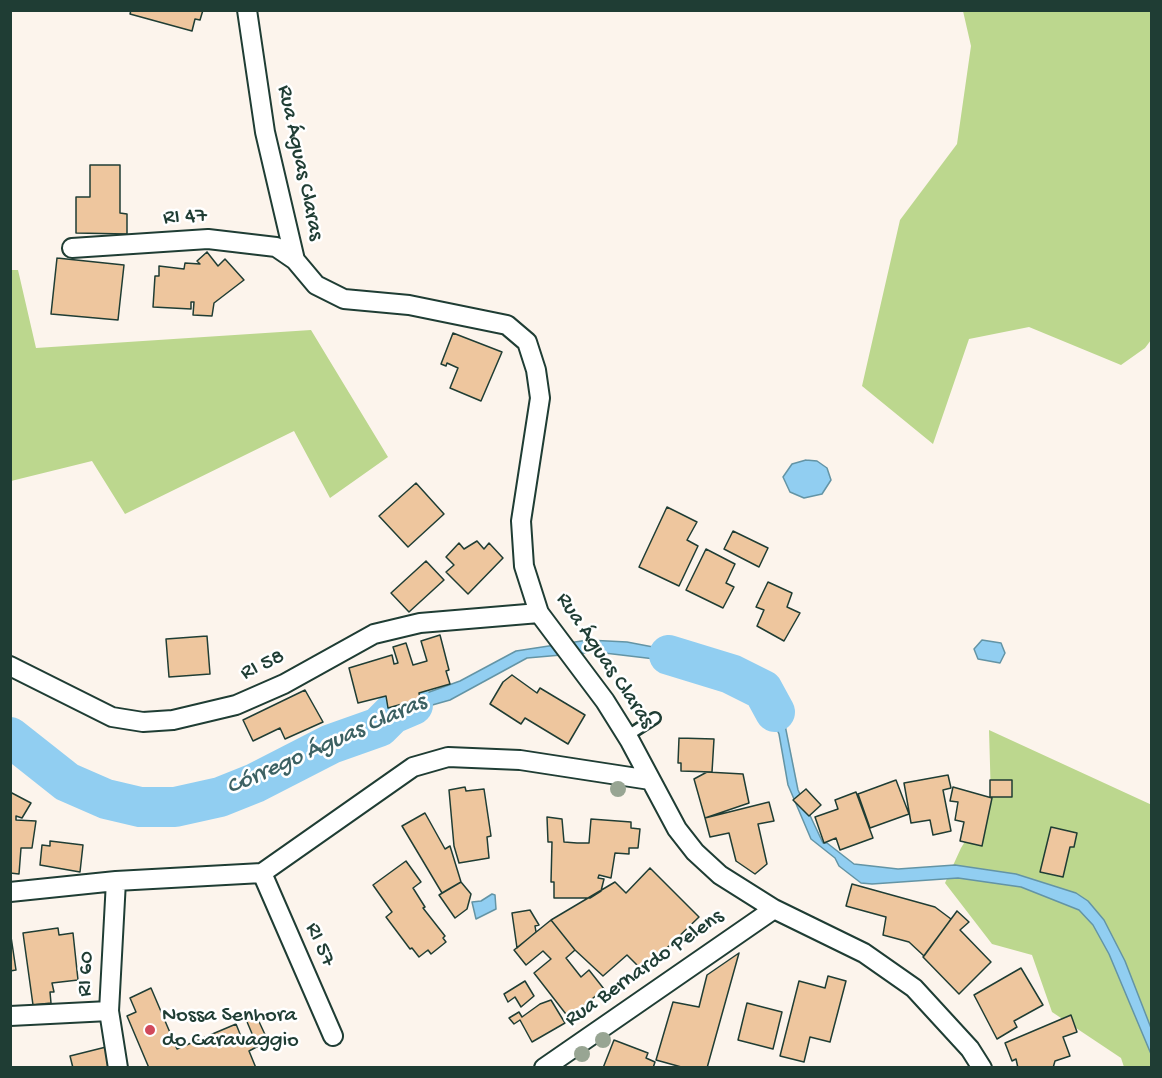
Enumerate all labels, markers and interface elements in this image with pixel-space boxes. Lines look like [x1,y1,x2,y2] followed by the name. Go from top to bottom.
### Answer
[270,83,328,243] street label: Rua Águas Claras
[162,204,208,232] street label: RI 47
[549,588,659,734] street label: Rua Águas Claras
[237,644,289,688] street label: RI 58
[223,689,431,803] water label: Córrego Águas Claras
[560,904,730,1034] street label: Rua Bernardo Pelens
[298,919,340,971] street label: RI 57
[73,951,101,997] street label: RI 60
[162,1004,299,1056] place label: Nossa Senhora do Caravaggio
[143,1023,157,1037] marker: Nossa Senhora do Caravaggio

